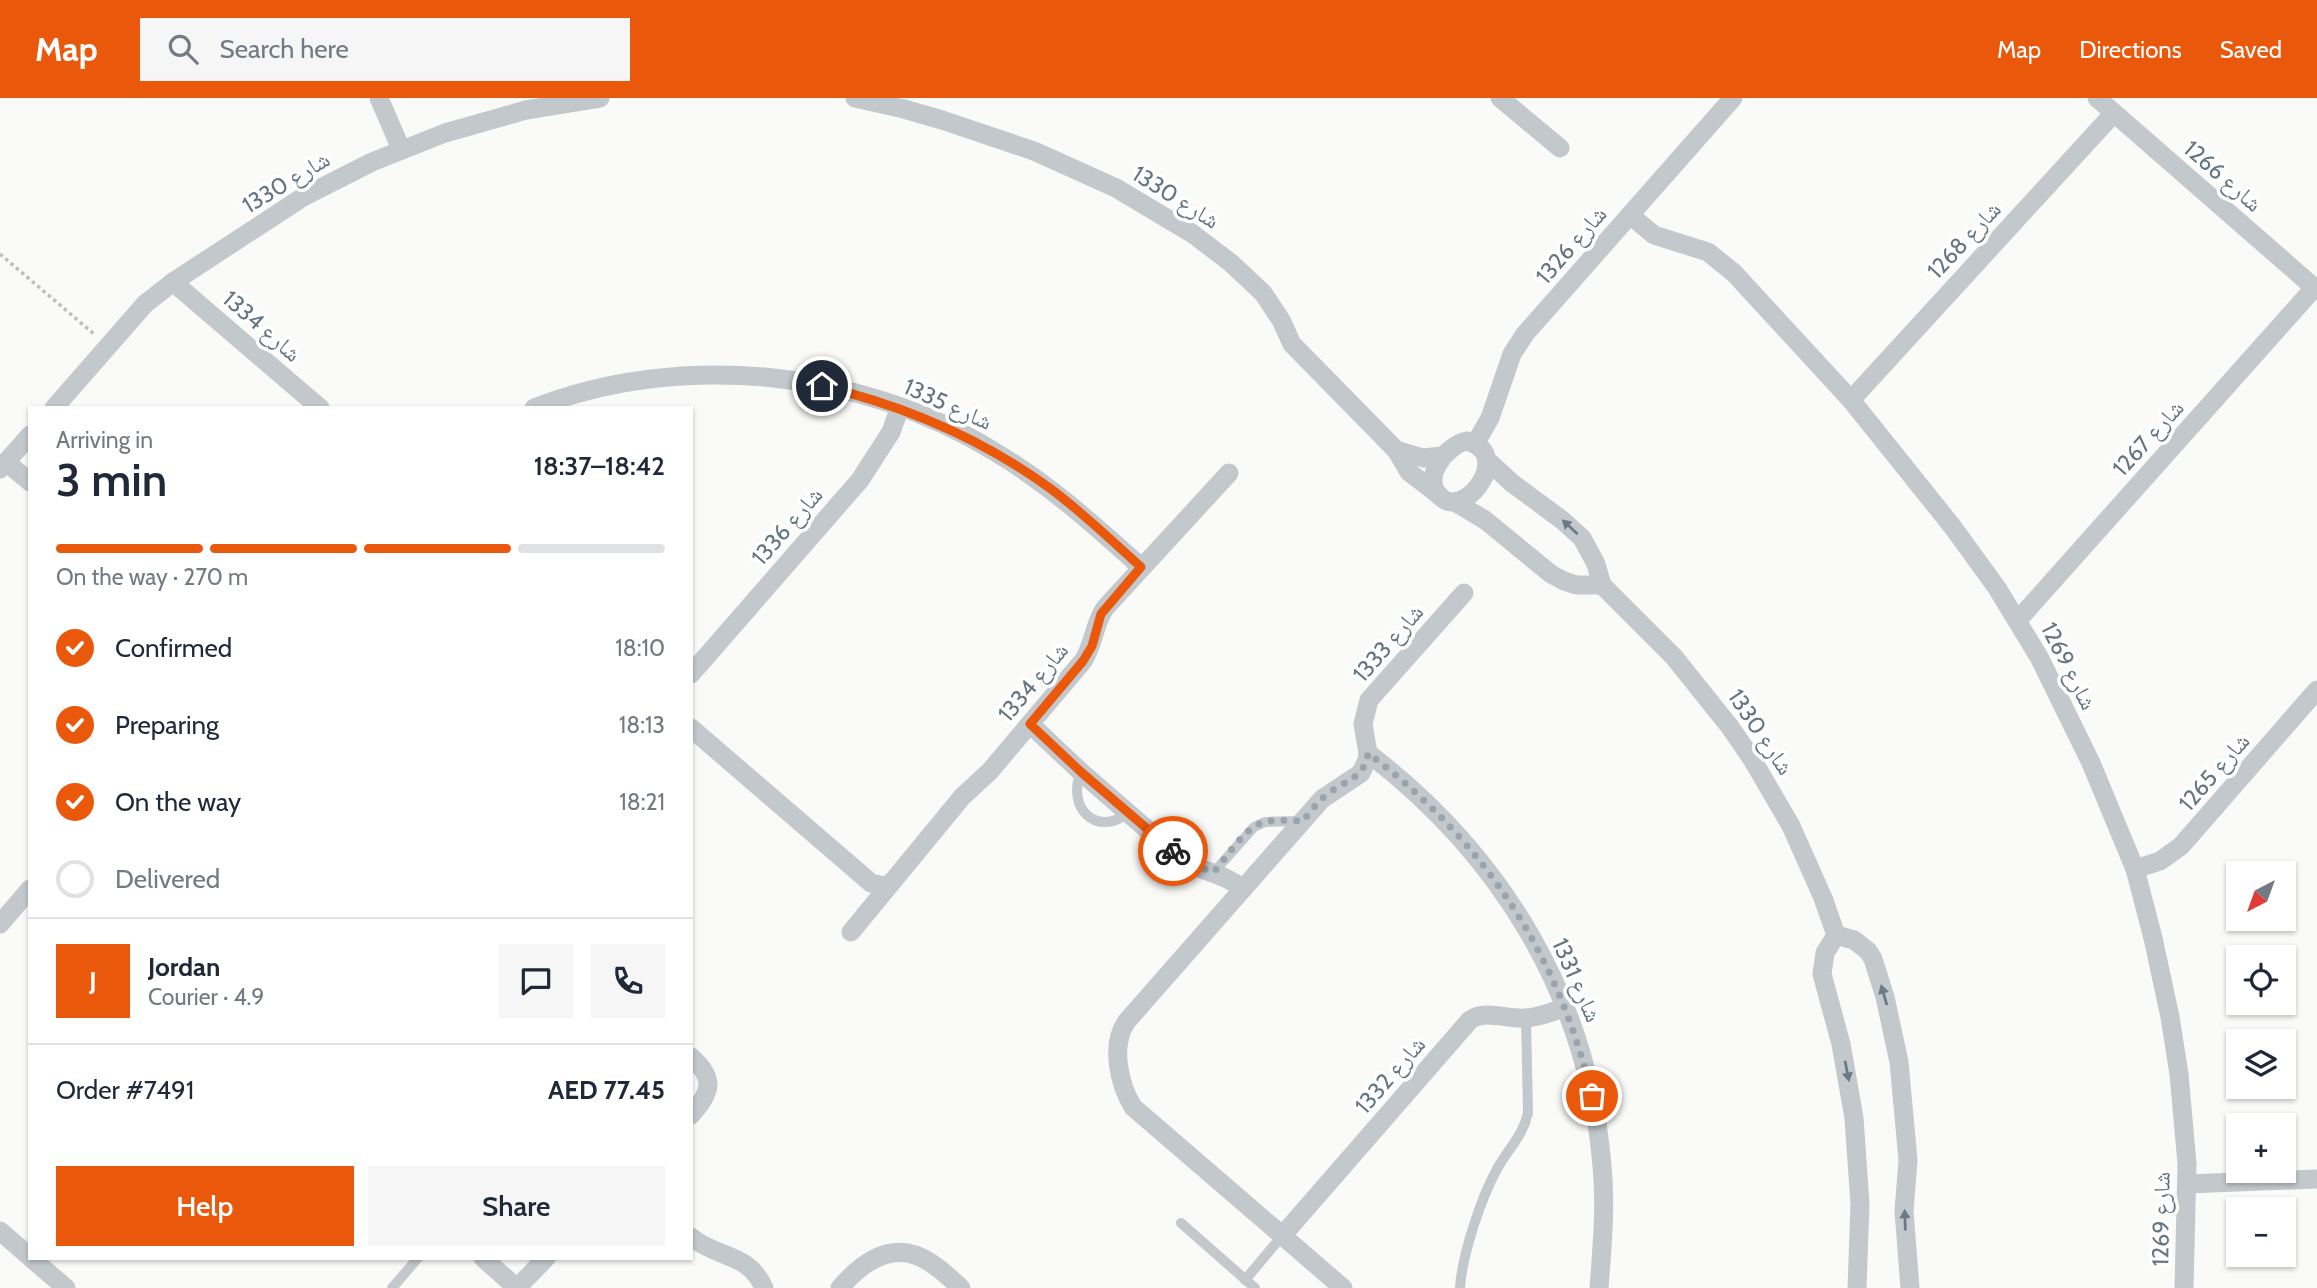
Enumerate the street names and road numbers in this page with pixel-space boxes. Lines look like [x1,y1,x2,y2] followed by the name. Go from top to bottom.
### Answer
[2177,134,2268,218] street label: شارع 1266
[237,145,335,220] street label: شارع 1330
[1127,159,1225,236] street label: شارع 1330
[1921,196,2008,285] street label: شارع 1268
[1530,200,1613,290] street label: شارع 1326
[216,284,307,368] street label: شارع 1334
[899,372,997,437] street label: شارع 1335
[2107,394,2190,483] street label: شارع 1267
[745,481,829,571] street label: شارع 1336
[1347,598,1430,688] street label: شارع 1333
[2034,618,2103,715] street label: شارع 1269
[992,637,1075,728] street label: شارع 1334
[1721,684,1800,781] street label: شارع 1330
[2173,727,2256,817] street label: شارع 1265
[1545,934,1608,1027] street label: شارع 1331
[1349,1031,1432,1120] street label: شارع 1332
[2146,1171,2177,1267] street label: شارع 1269

